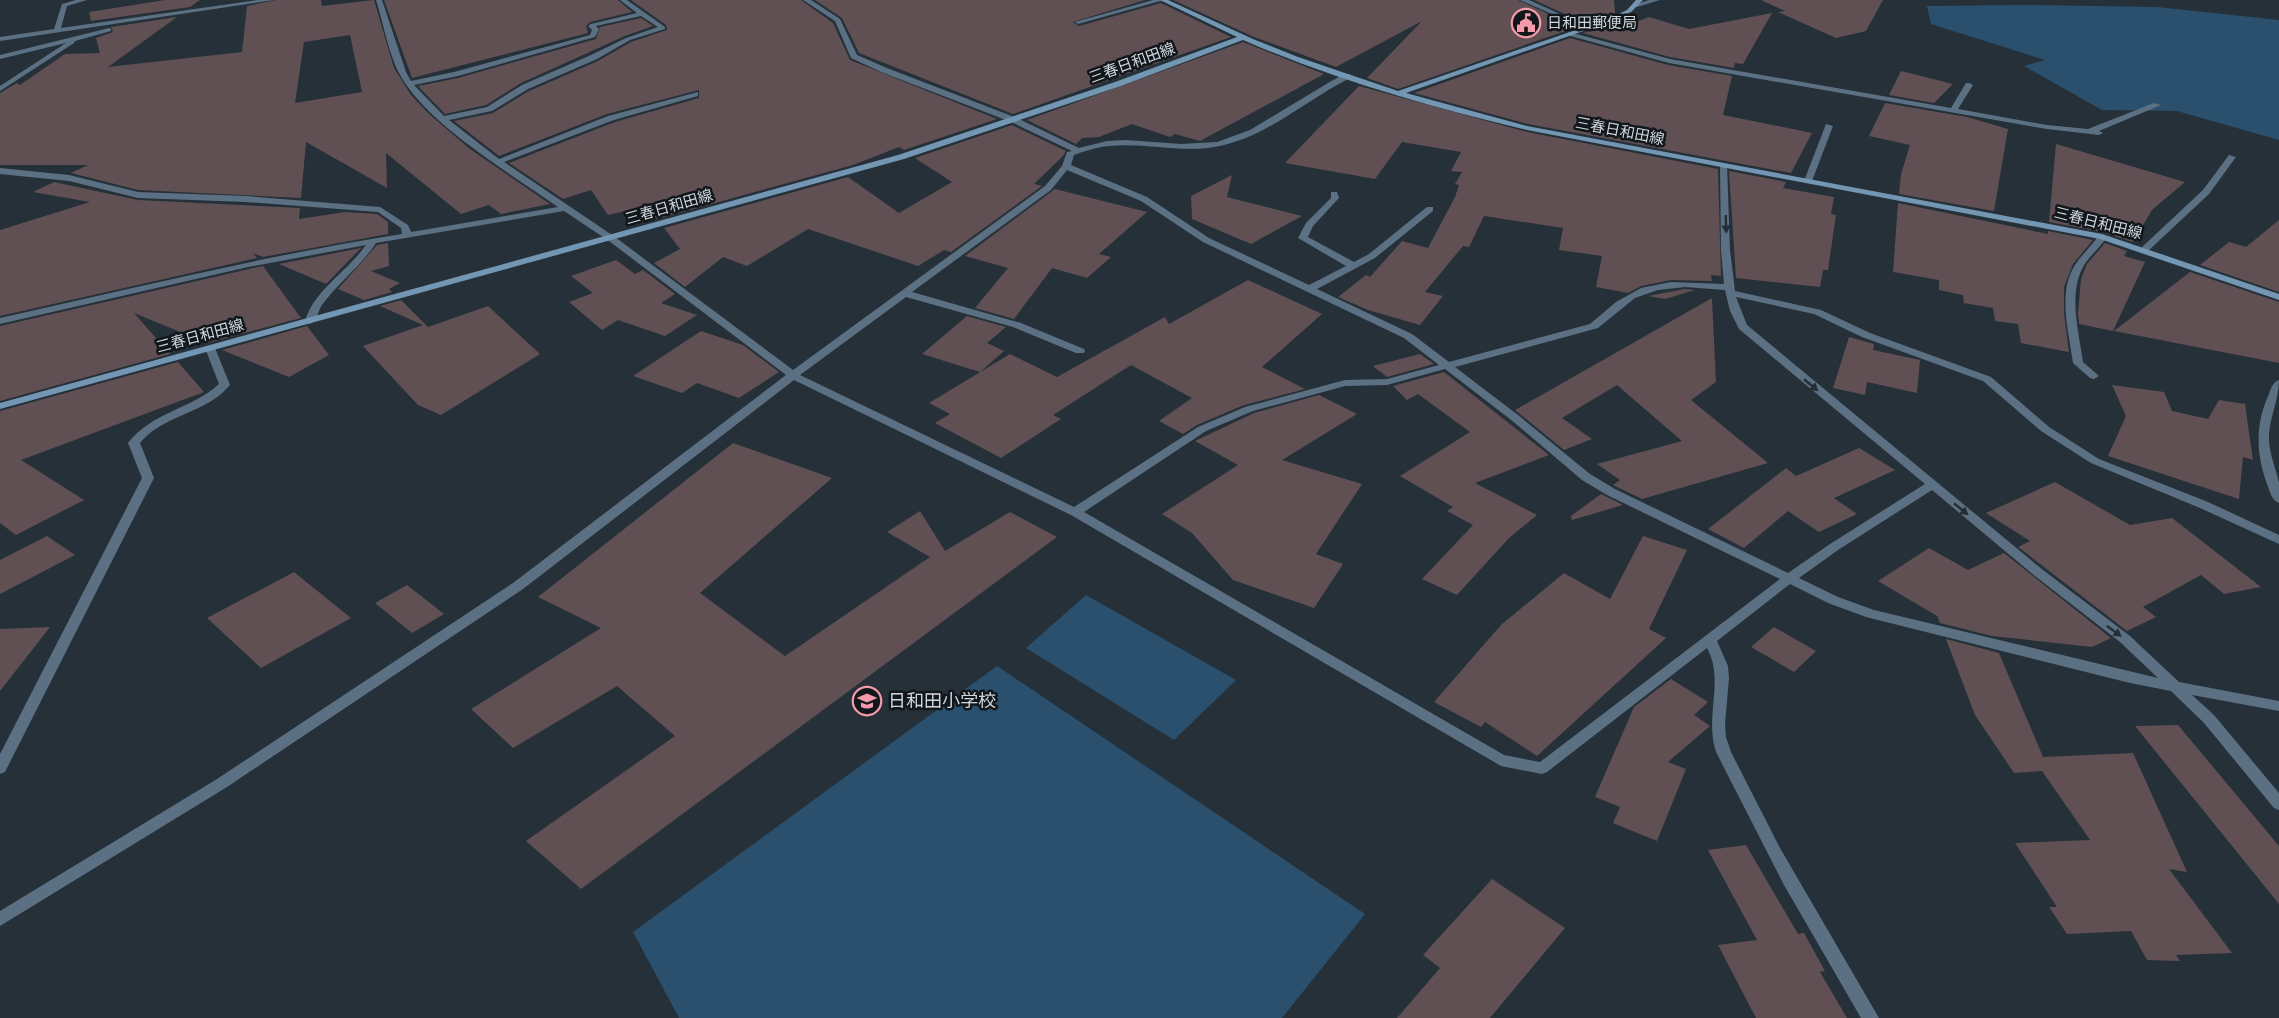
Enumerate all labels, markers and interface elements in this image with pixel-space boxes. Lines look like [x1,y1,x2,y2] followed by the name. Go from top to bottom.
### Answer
[1510,7,1542,39] public building icon: 日和田郵便局
[1547,14,1637,31] place label: 日和田郵便局
[1087,39,1177,86] street label: 三春日和田線
[1574,114,1666,147] street label: 三春日和田線
[623,186,714,227] street label: 三春日和田線
[2052,203,2144,242] street label: 三春日和田線
[1722,215,1731,234] one-way arrow
[154,316,246,355] street label: 三春日和田線
[1803,378,1819,391] one-way arrow
[1953,502,1968,515] one-way arrow
[2105,625,2121,637] one-way arrow
[851,685,883,717] school or university icon: 日和田小学校
[888,690,996,711] place label: 日和田小学校

